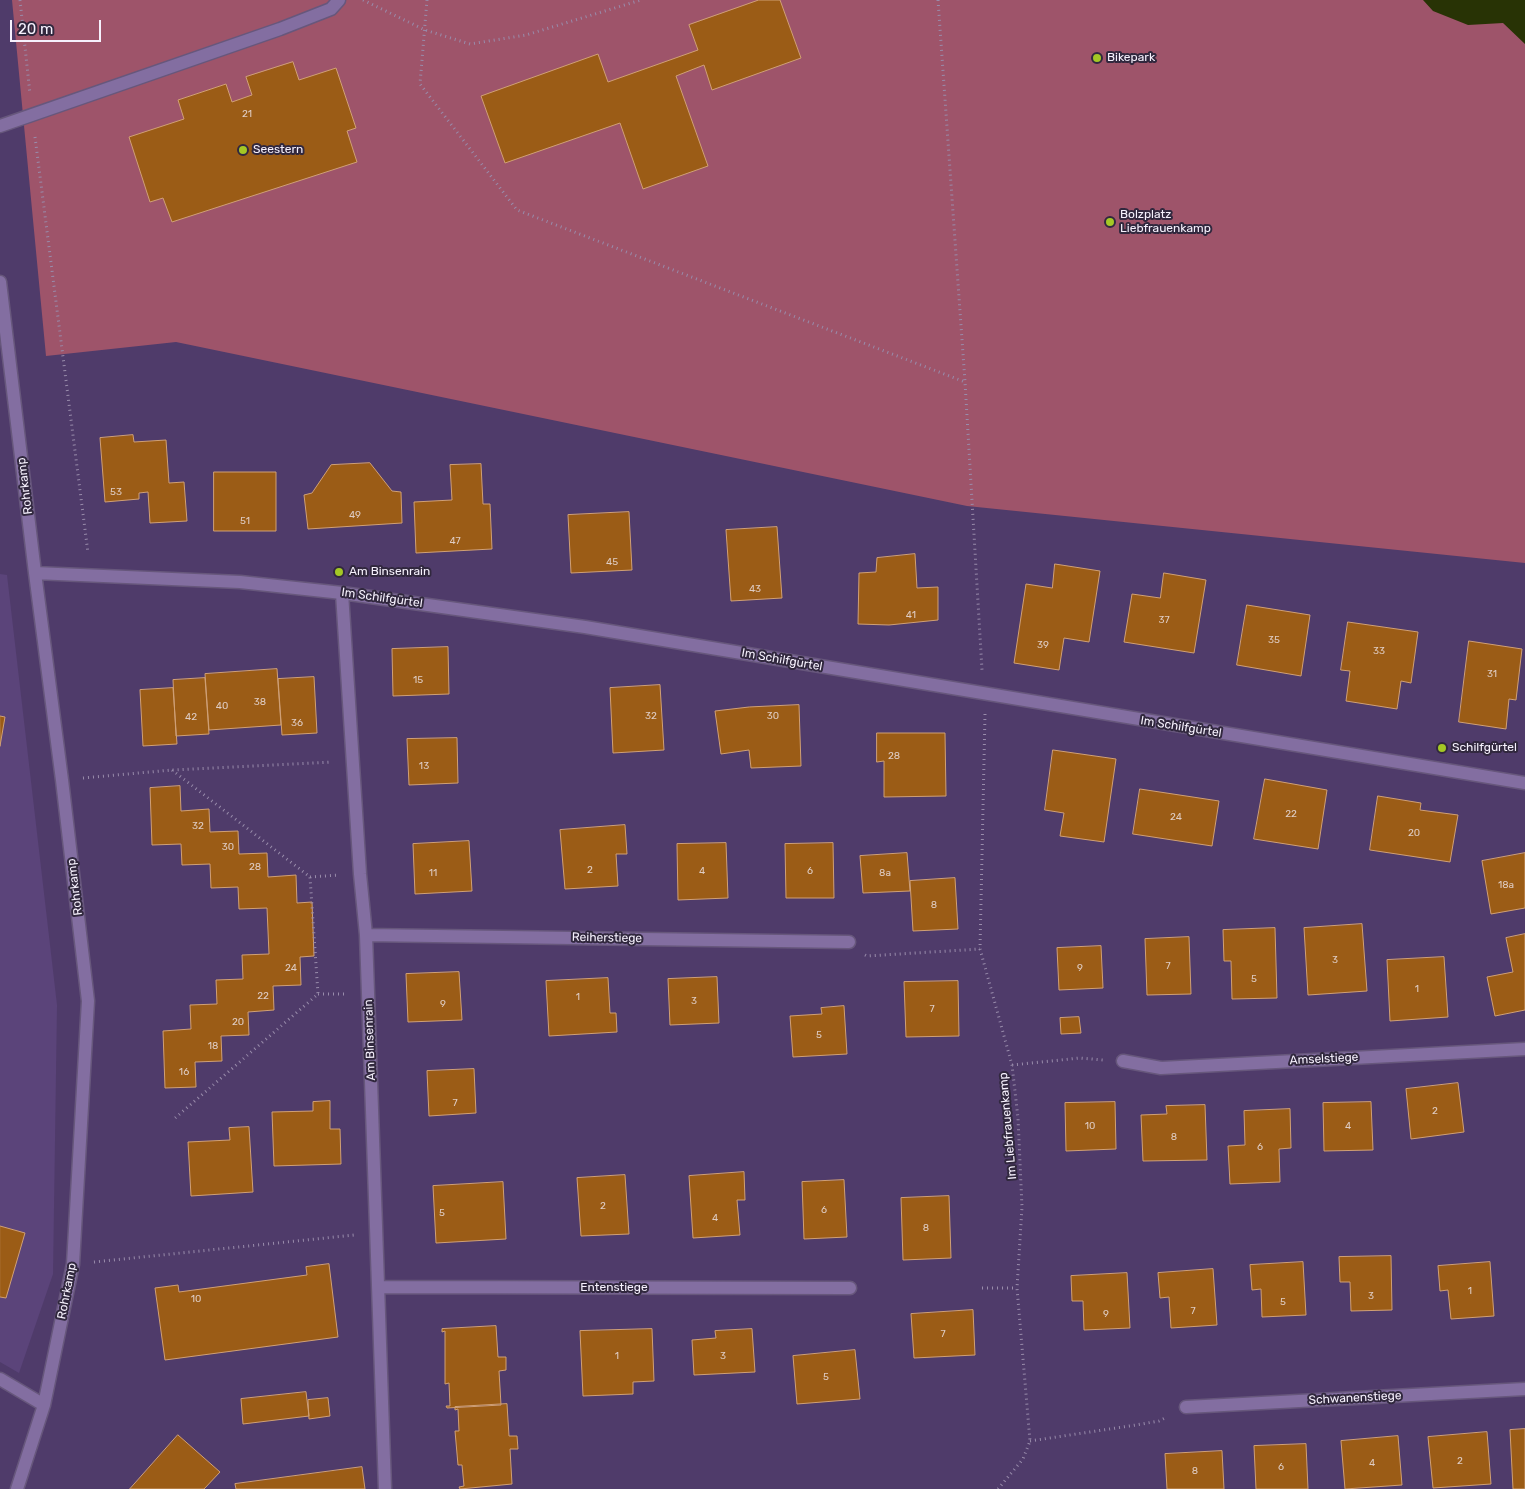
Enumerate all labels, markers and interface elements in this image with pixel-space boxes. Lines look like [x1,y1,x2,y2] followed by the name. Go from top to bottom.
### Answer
[12,10,104,42] scale bar
[18,20,53,38] text: 20 m
[1107,51,1155,65] place label: Bikepark
[1091,52,1103,64] marker: Bikepark
[242,108,252,120] house number: 21
[253,143,303,157] place label: Seestern
[237,144,249,156] marker: Seestern
[1120,208,1211,236] place label: Bolzplatz Liebfrauenkamp
[1104,216,1116,228] marker: Bolzplatz Liebfrauenkamp
[14,457,36,515] street label: Rohrkamp
[110,486,122,498] house number: 53
[349,509,361,521] house number: 49
[240,515,250,527] house number: 51
[449,535,461,547] house number: 47
[606,556,618,568] house number: 45
[349,565,430,579] place label: Am Binsenrain
[333,566,345,578] marker: Am Binsenrain
[749,583,761,595] house number: 43
[340,585,424,611] street label: Im Schilfgürtel
[906,609,916,621] house number: 41
[1158,614,1170,626] house number: 37
[1268,634,1280,646] house number: 35
[1037,639,1049,651] house number: 39
[1373,645,1385,657] house number: 33
[740,646,824,674] street label: Im Schilfgürtel
[1487,668,1497,680] house number: 31
[413,674,423,686] house number: 15
[254,696,266,708] house number: 38
[216,700,228,712] house number: 40
[645,710,657,722] house number: 32
[767,710,779,722] house number: 30
[185,711,197,723] house number: 42
[1139,713,1223,741] street label: Im Schilfgürtel
[291,717,303,729] house number: 36
[1452,741,1517,755] place label: Schilfgürtel
[1436,742,1448,754] marker: Schilfgürtel
[888,750,900,762] house number: 28
[419,760,429,772] house number: 13
[1285,808,1297,820] house number: 22
[1170,811,1182,823] house number: 24
[192,820,204,832] house number: 32
[1408,827,1420,839] house number: 20
[222,841,234,853] house number: 30
[64,858,86,916] street label: Rohrkamp
[249,861,261,873] house number: 28
[587,864,593,876] house number: 2
[699,865,705,877] house number: 4
[807,865,813,877] house number: 6
[429,867,437,879] house number: 11
[879,867,891,879] house number: 8a
[1498,879,1514,891] house number: 18a
[931,899,937,911] house number: 8
[572,930,642,946] street label: Reiherstiege
[1332,954,1338,966] house number: 3
[1165,960,1171,972] house number: 7
[285,962,297,974] house number: 24
[1077,962,1083,974] house number: 9
[1251,973,1257,985] house number: 5
[1415,983,1419,995] house number: 1
[257,990,269,1002] house number: 22
[576,991,580,1003] house number: 1
[691,995,697,1007] house number: 3
[440,998,446,1010] house number: 9
[361,999,379,1081] street label: Am Binsenrain
[929,1003,935,1015] house number: 7
[232,1016,244,1028] house number: 20
[816,1029,822,1041] house number: 5
[208,1040,218,1052] house number: 18
[1289,1050,1359,1068] street label: Amselstiege
[179,1066,189,1078] house number: 16
[996,1072,1020,1180] street label: Im Liebfrauenkamp
[452,1097,458,1109] house number: 7
[1432,1105,1438,1117] house number: 2
[1085,1120,1095,1132] house number: 10
[1345,1120,1351,1132] house number: 4
[1171,1131,1177,1143] house number: 8
[1257,1141,1263,1153] house number: 6
[600,1200,606,1212] house number: 2
[821,1204,827,1216] house number: 6
[439,1207,445,1219] house number: 5
[712,1212,718,1224] house number: 4
[923,1222,929,1234] house number: 8
[54,1262,80,1320] street label: Rohrkamp
[580,1281,648,1295] street label: Entenstiege
[1468,1285,1472,1297] house number: 1
[1368,1290,1374,1302] house number: 3
[191,1293,201,1305] house number: 10
[1280,1296,1286,1308] house number: 5
[1190,1305,1196,1317] house number: 7
[1103,1308,1109,1320] house number: 9
[940,1328,946,1340] house number: 7
[615,1350,619,1362] house number: 1
[720,1350,726,1362] house number: 3
[823,1371,829,1383] house number: 5
[1308,1388,1402,1408] street label: Schwanenstiege
[1457,1455,1463,1467] house number: 2
[1369,1457,1375,1469] house number: 4
[1278,1461,1284,1473] house number: 6
[1192,1465,1198,1477] house number: 8

